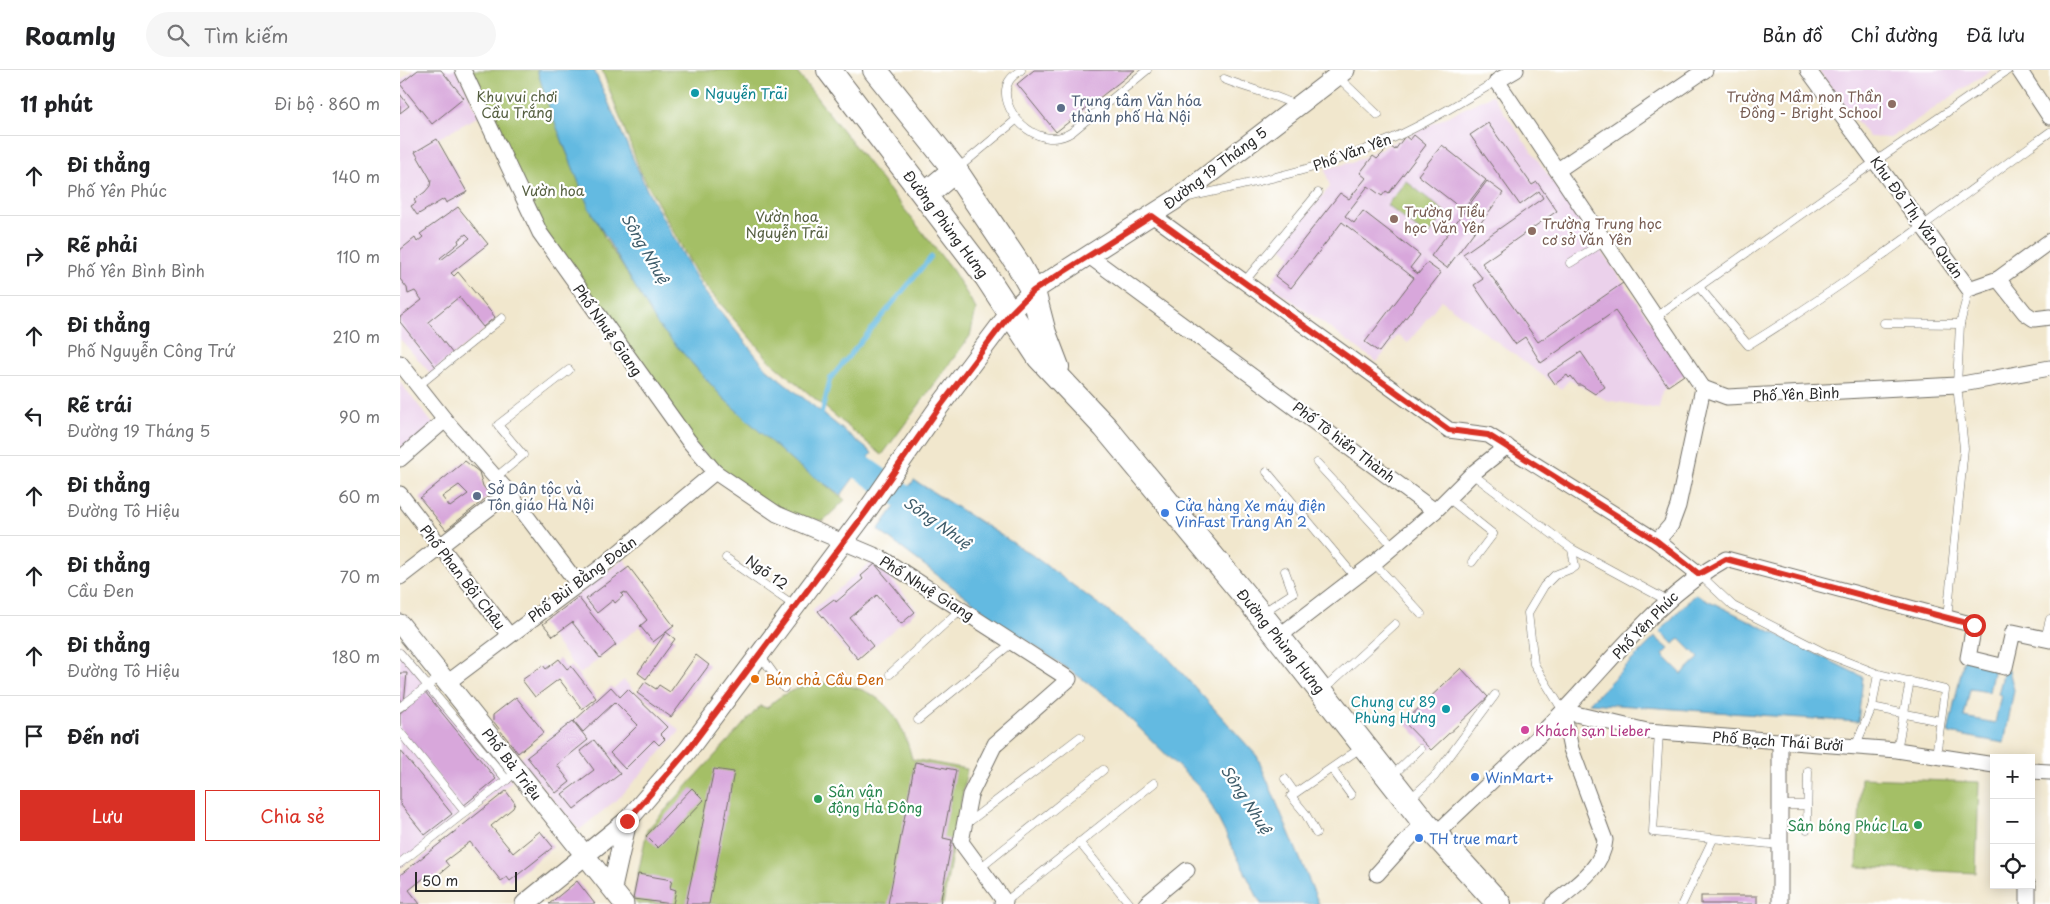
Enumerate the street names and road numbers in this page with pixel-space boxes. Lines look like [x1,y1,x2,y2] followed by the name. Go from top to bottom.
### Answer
[1159,122,1271,214] street label: Đường 19 Tháng 5
[1310,128,1394,176] street label: Phố Văn Yên
[1865,152,1969,282] street label: Khu Đô Thị Văn Quán
[898,166,994,282] street label: Đường Phùng Hưng
[568,280,648,380] street label: Phố Nhuệ Giang
[1752,382,1840,406] street label: Phố Yên Bình
[1288,396,1400,488] street label: Phố Tô hiến Thành
[415,520,511,634] street label: Phố Phan Bội Châu
[523,531,641,627] street label: Phố Bùi Bằng Đoàn
[742,550,793,594] street label: Ngõ 12
[876,551,978,625] street label: Phố Nhuệ Giang
[1232,584,1330,698] street label: Đường Phùng Hưng
[1607,586,1683,664] street label: Phố Yên Phúc
[477,724,547,804] street label: Phố Bà Triệu
[1712,726,1844,756] street label: Phố Bạch Thái Bưởi

